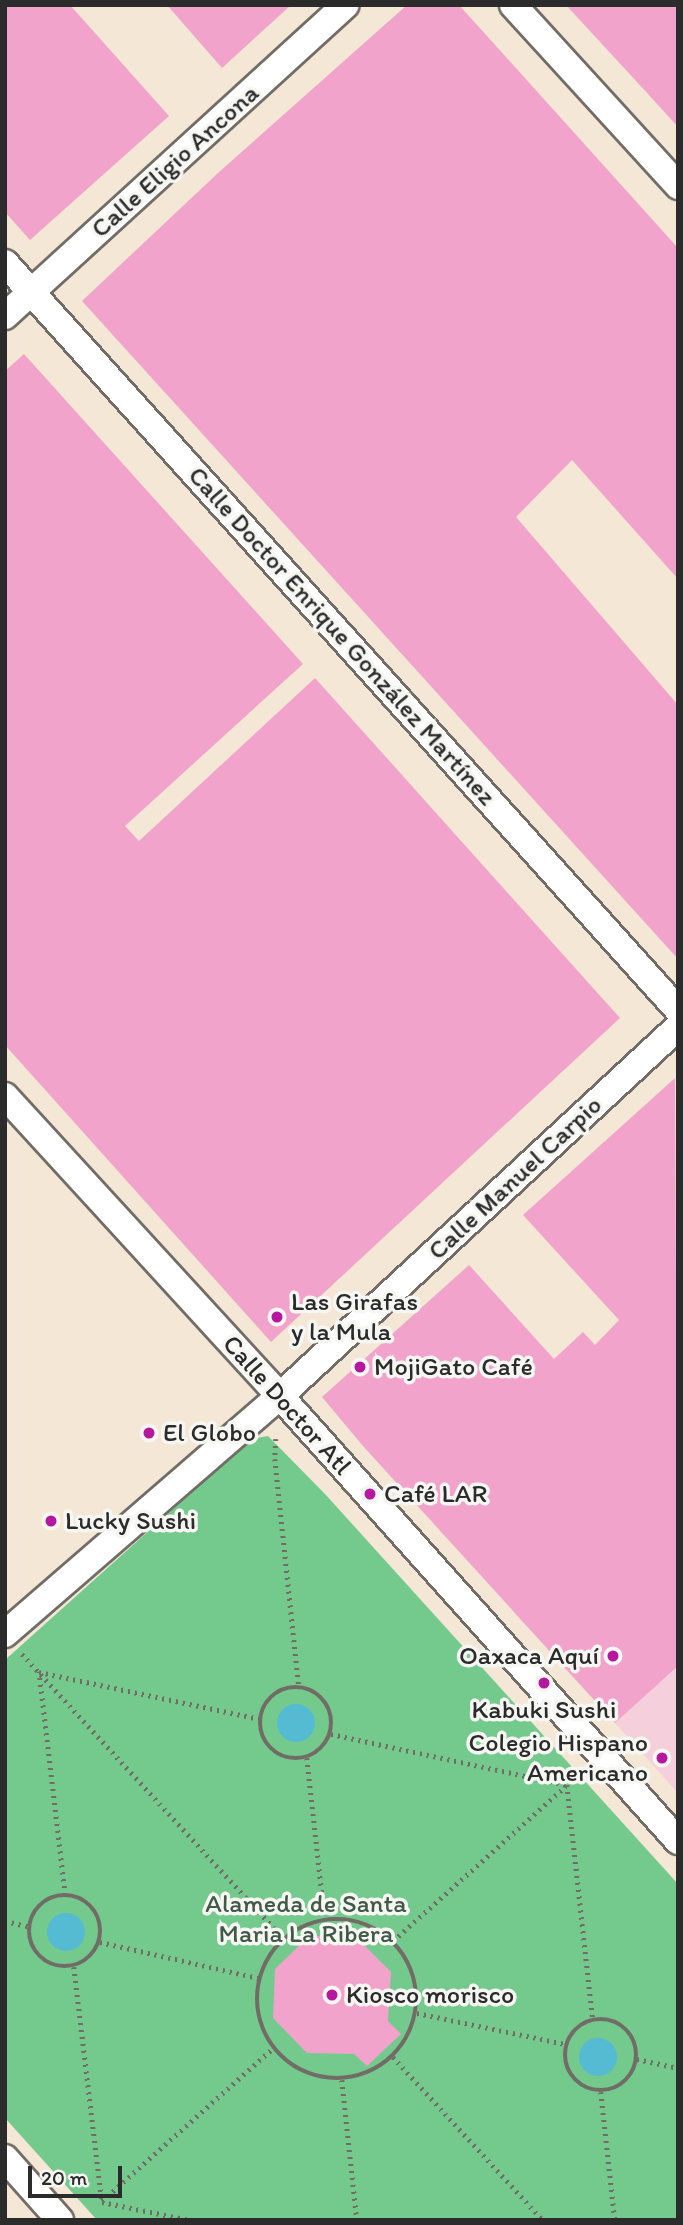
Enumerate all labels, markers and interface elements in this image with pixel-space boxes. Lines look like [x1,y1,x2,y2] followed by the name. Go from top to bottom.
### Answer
[85,78,265,244] street label: Calle Eligio Ancona
[182,460,502,812] street label: Calle Doctor Enrique González Martínez
[422,1090,608,1266] street label: Calle Manuel Carpio
[291,1286,418,1348] place label: Las Girafas y la Mula
[269,1309,285,1325] marker: Las Girafas y la Mula
[216,1328,358,1482] street label: Calle Doctor Atl
[374,1351,533,1383] place label: MojiGato Café
[352,1359,368,1375] marker: MojiGato Café
[163,1417,256,1449] place label: El Globo
[141,1425,157,1441] marker: El Globo
[384,1478,487,1510] place label: Café LAR
[362,1486,378,1502] marker: Café LAR
[65,1505,196,1537] place label: Lucky Sushi
[43,1513,59,1529] marker: Lucky Sushi
[459,1640,599,1672] place label: Oaxaca Aquí
[605,1648,621,1664] marker: Oaxaca Aquí
[536,1675,552,1691] marker: Kabuki Sushi
[472,1694,616,1726] place label: Kabuki Sushi
[470,1727,648,1788] place label: Colegio Hispano Americano
[654,1750,670,1766] marker: Colegio Hispano Americano
[205,1888,407,1950] park label: Alameda de Santa Maria La Ribera
[346,1979,514,2011] place label: Kiosco morisco
[324,1987,340,2003] marker: Kiosco morisco
[32,2152,126,2196] scale bar
[41,2165,87,2190] text: 20 m

